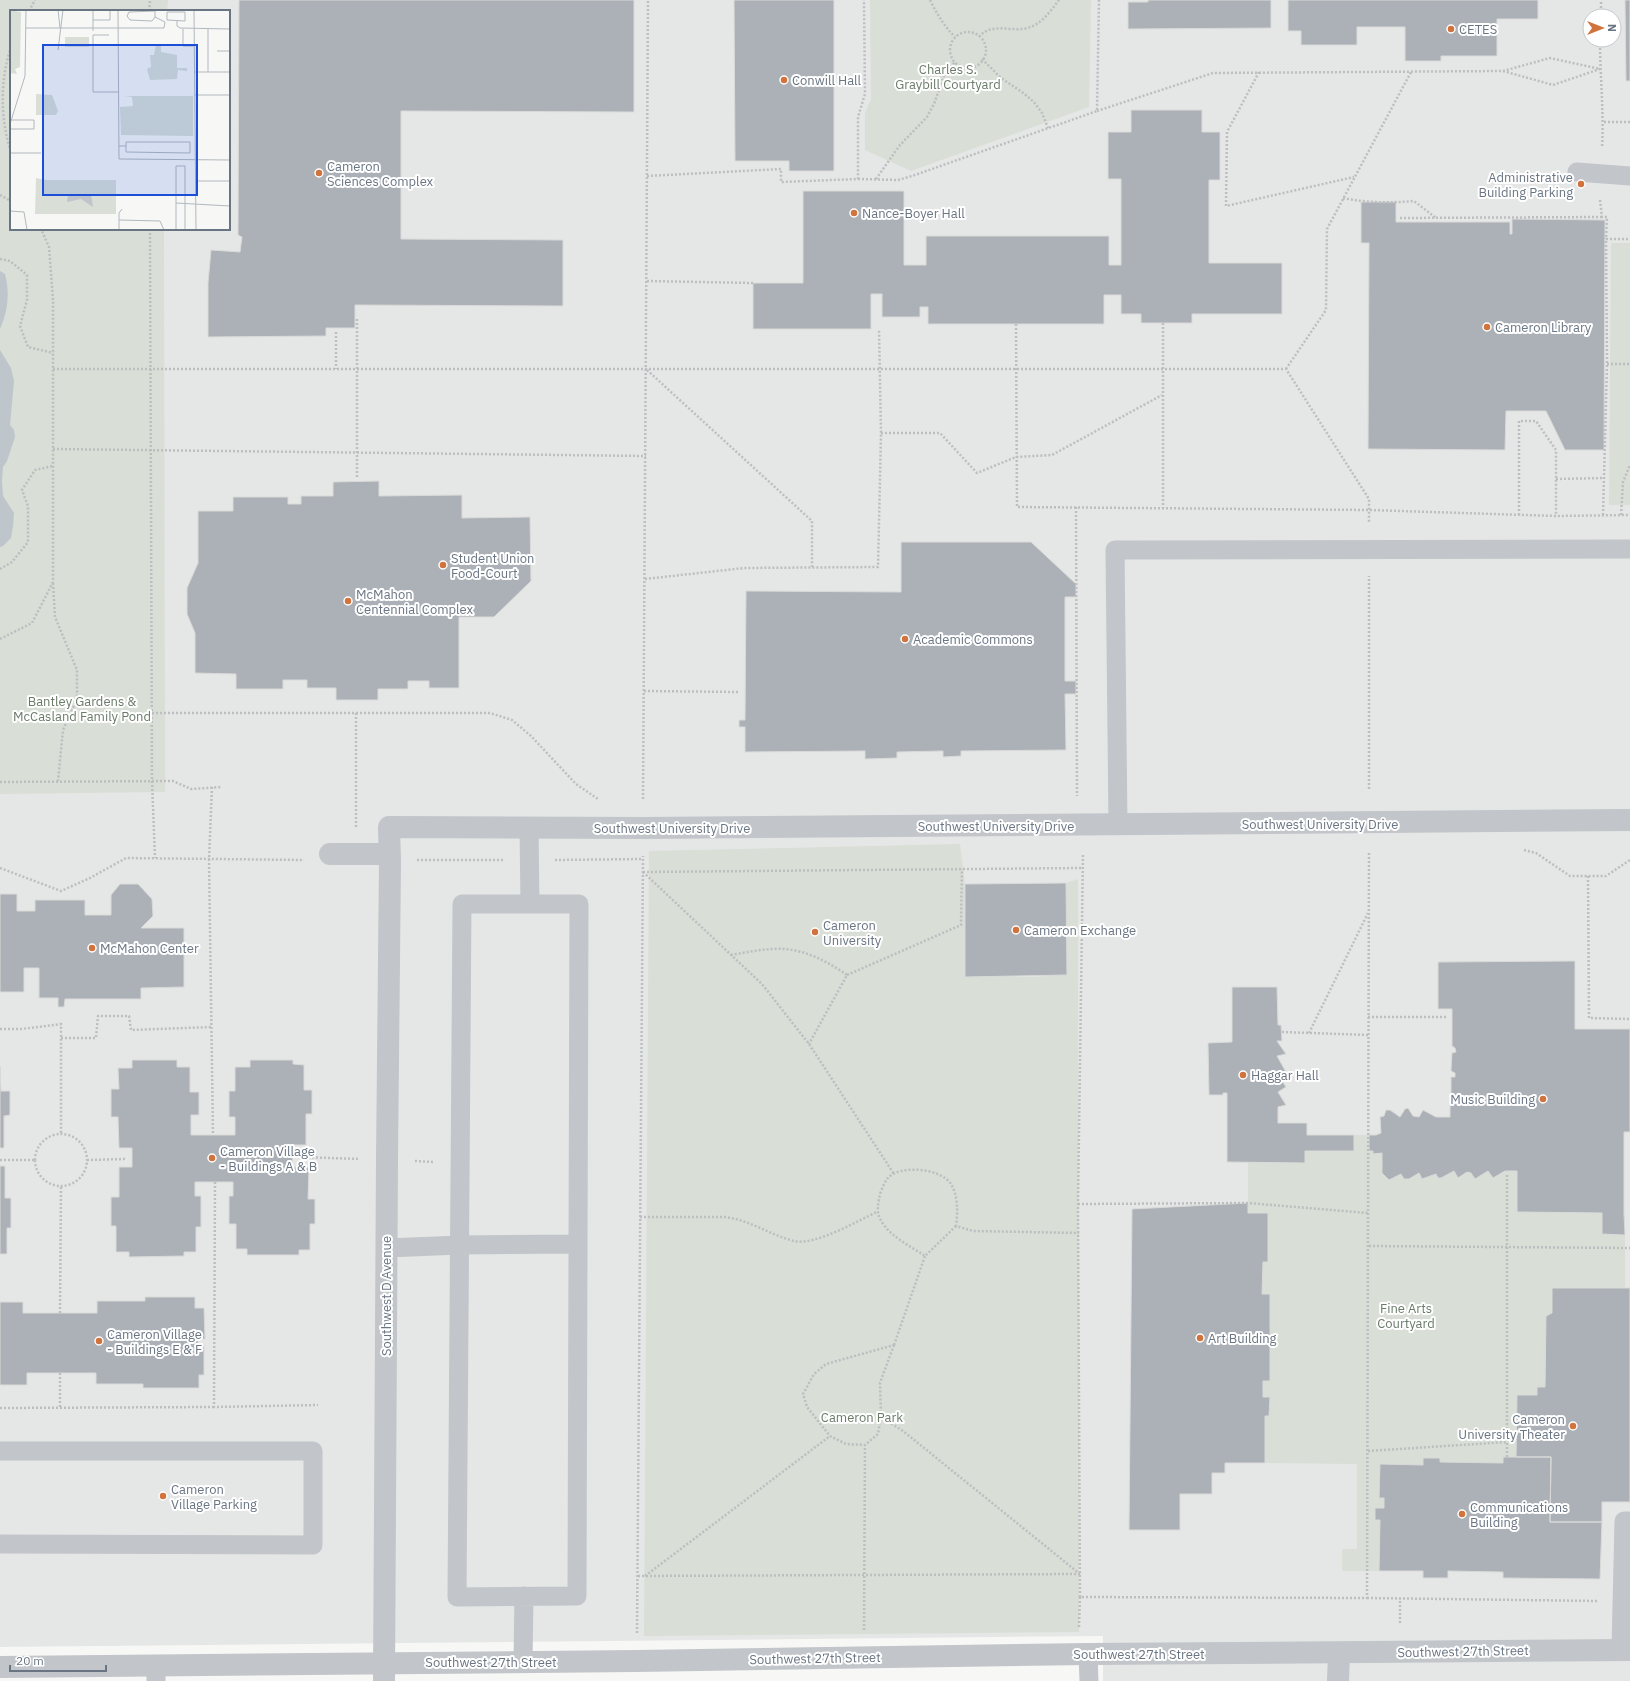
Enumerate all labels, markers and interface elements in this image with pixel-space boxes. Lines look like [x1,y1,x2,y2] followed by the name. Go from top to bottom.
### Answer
[1582,8,1622,48] north arrow
[10,10,230,230] inset map
[1459,21,1497,38] place label: CETES
[1446,24,1456,34] marker: CETES
[1605,24,1619,32] text: N
[895,61,1001,93] park label: Charles S. Graybill Courtyard
[792,72,862,89] place label: Conwill Hall
[779,75,789,85] marker: Conwill Hall
[327,158,434,190] place label: Cameron Sciences Complex
[314,168,324,178] marker: Cameron Sciences Complex
[1478,169,1573,201] place label: Administrative Building Parking
[1576,179,1586,189] marker: Administrative Building Parking
[862,205,965,222] place label: Nance-Boyer Hall
[849,208,859,218] marker: Nance-Boyer Hall
[1495,319,1592,336] place label: Cameron Library
[1482,322,1492,332] marker: Cameron Library
[451,550,534,582] place label: Student Union Food-Court
[438,560,448,570] marker: Student Union Food-Court
[356,586,474,618] place label: McMahon Centennial Complex
[343,596,353,606] marker: McMahon Centennial Complex
[913,631,1033,648] place label: Academic Commons
[900,634,910,644] marker: Academic Commons
[13,693,151,725] park label: Bantley Gardens & McCasland Family Pond
[1242,816,1398,833] street label: Southwest University Drive
[918,818,1074,835] street label: Southwest University Drive
[594,820,750,837] street label: Southwest University Drive
[823,917,882,949] place label: Cameron University
[1024,922,1136,939] place label: Cameron Exchange
[1011,925,1021,935] marker: Cameron Exchange
[810,927,820,937] marker: Cameron University
[100,940,199,957] place label: McMahon Center
[87,943,97,953] marker: McMahon Center
[1251,1067,1319,1084] place label: Haggar Hall
[1238,1070,1248,1080] marker: Haggar Hall
[1450,1091,1535,1108] place label: Music Building
[1538,1094,1548,1104] marker: Music Building
[220,1143,317,1175] place label: Cameron Village - Buildings A & B
[207,1153,217,1163] marker: Cameron Village - Buildings A & B
[378,1236,395,1356] street label: Southwest D Avenue
[1377,1300,1435,1332] park label: Fine Arts Courtyard
[107,1326,202,1358] place label: Cameron Village - Buildings E & F
[1208,1330,1277,1347] place label: Art Building
[1195,1333,1205,1343] marker: Art Building
[94,1336,104,1346] marker: Cameron Village - Buildings E & F
[821,1409,903,1426] park label: Cameron Park
[1458,1411,1565,1443] place label: Cameron University Theater
[1568,1421,1578,1431] marker: Cameron University Theater
[171,1481,257,1513] place label: Cameron Village Parking
[158,1491,168,1501] marker: Cameron Village Parking
[1470,1499,1568,1531] place label: Communications Building
[1457,1509,1467,1519] marker: Communications Building
[1397,1642,1529,1661] street label: Southwest 27th Street
[1073,1646,1205,1663] street label: Southwest 27th Street
[10,1647,106,1673] scale bar
[749,1649,881,1668] street label: Southwest 27th Street
[16,1653,44,1668] text: 20 m
[425,1654,557,1671] street label: Southwest 27th Street

